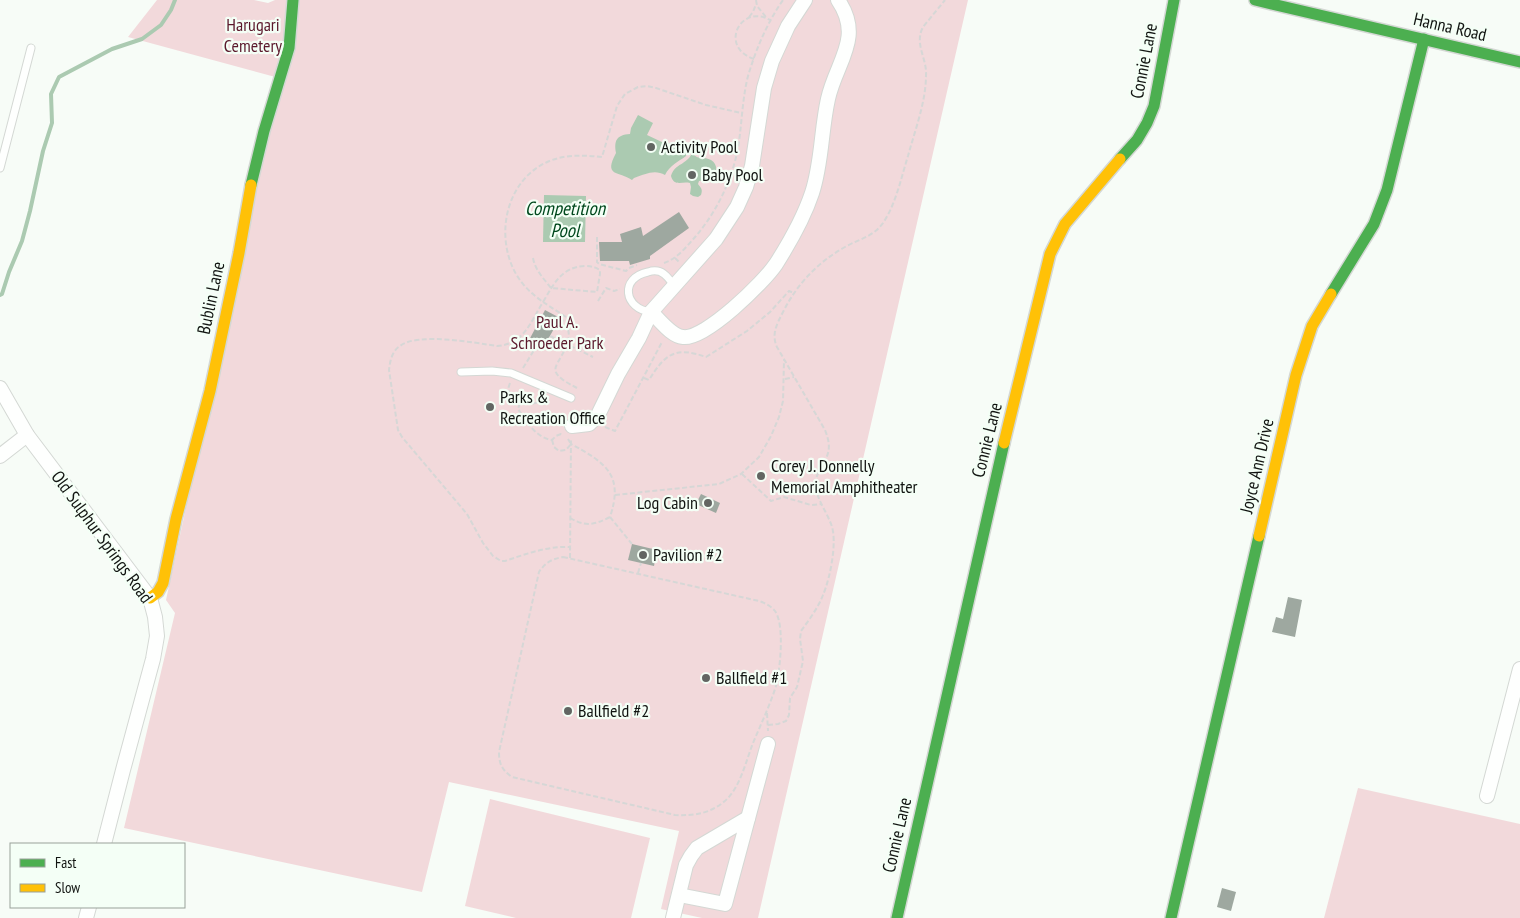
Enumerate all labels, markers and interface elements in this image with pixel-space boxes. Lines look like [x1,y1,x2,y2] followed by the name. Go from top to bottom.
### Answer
[1411,7,1489,46] street label: Hanna Road
[224,13,282,57] park label: Harugari Cemetery
[1125,21,1162,101] street label: Connie Lane
[661,135,739,158] place label: Activity Pool
[645,141,657,153] marker: Activity Pool
[702,163,764,186] place label: Baby Pool
[686,169,698,181] marker: Baby Pool
[525,196,607,242] water label: Competition Pool
[192,259,229,336] street label: Bublin Lane
[511,310,603,354] park label: Paul A. Schroeder Park
[500,385,605,429] place label: Parks & Recreation Office
[966,400,1007,480] street label: Connie Lane
[484,401,496,413] marker: Parks & Recreation Office
[1234,416,1279,516] street label: Joyce Ann Drive
[771,454,918,498] place label: Corey J. Donnelly Memorial Amphitheater
[47,466,158,608] street label: Old Sulphur Springs Road
[755,470,767,482] marker: Corey J. Donnelly Memorial Amphitheater
[637,491,698,514] place label: Log Cabin
[702,497,714,509] marker: Log Cabin
[653,543,723,566] place label: Pavilion #2
[637,549,649,561] marker: Pavilion #2
[716,666,787,689] place label: Ballfield #1
[700,672,712,684] marker: Ballfield #1
[578,699,649,722] place label: Ballfield #2
[562,705,574,717] marker: Ballfield #2
[877,795,916,875] street label: Connie Lane
[10,843,185,908] legend
[55,853,76,872] text: Fast
[55,878,80,897] text: Slow

